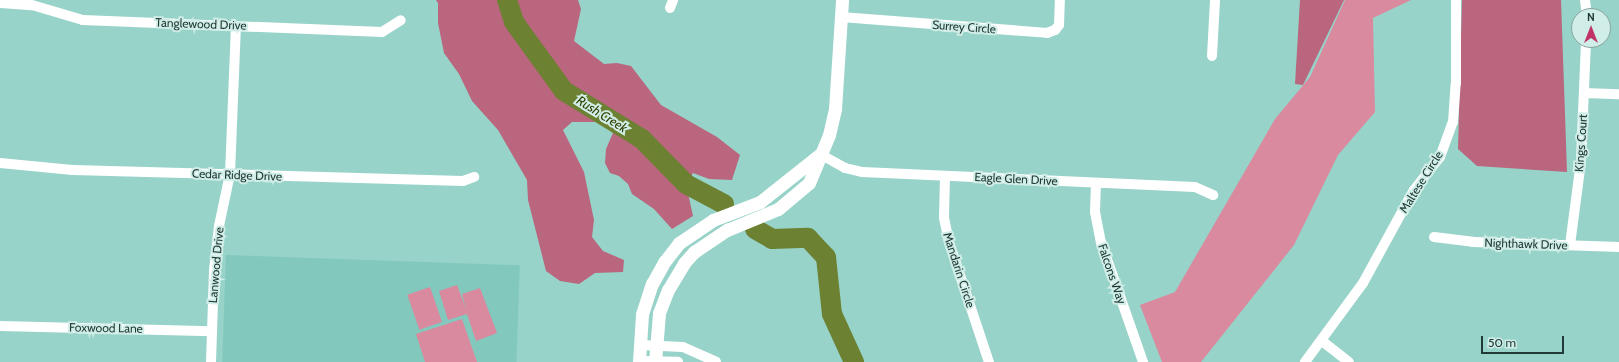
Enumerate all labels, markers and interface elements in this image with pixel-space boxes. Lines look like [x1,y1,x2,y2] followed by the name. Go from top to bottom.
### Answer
[1571,8,1611,48] north arrow
[1587,10,1595,24] text: N
[155,15,247,33] street label: Tanglewood Drive
[932,18,996,36] street label: Surrey Circle
[574,92,630,136] water label: Rush Creek
[1572,114,1590,172] street label: Kings Court
[1396,148,1446,216] street label: Maltese Circle
[192,166,282,184] street label: Cedar Ridge Drive
[974,170,1058,188] street label: Eagle Glen Drive
[205,226,227,304] street label: Lanwood Drive
[940,230,978,310] street label: Mandarin Circle
[1484,235,1568,253] street label: Nighthawk Drive
[1095,242,1129,306] street label: Falcons Way
[69,320,143,336] street label: Foxwood Lane
[1483,328,1566,354] scale bar
[1488,335,1516,350] text: 50 m

